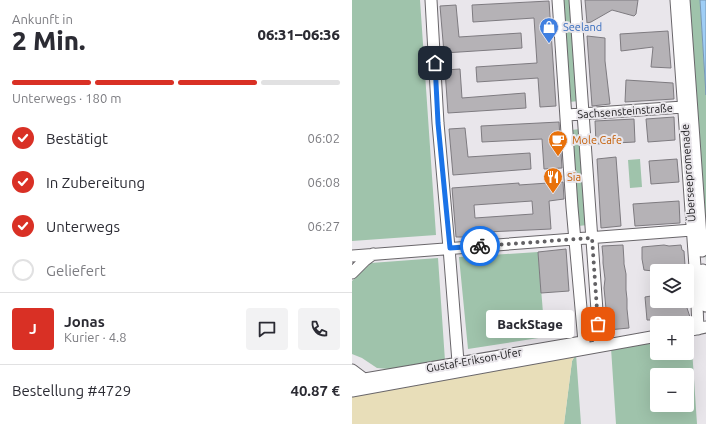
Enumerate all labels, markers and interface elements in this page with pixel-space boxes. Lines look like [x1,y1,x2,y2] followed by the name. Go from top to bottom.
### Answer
[12,12,73,26] text: Ankunft in
[538,16,560,44] shop icon: Seeland
[563,21,602,33] place label: Seeland
[12,26,85,55] text: 2 Min.
[257,26,340,43] text: 06:31–06:36
[418,46,452,80] pin
[424,52,446,74] icon: home
[12,91,121,105] text: Unterwegs · 180 m
[577,102,673,120] street label: Sachsensteinstraße
[679,124,697,222] street label: Überseepromenade
[12,127,34,149] icon: check
[547,129,569,157] cafe icon: Mole Cafe
[46,130,108,147] text: Bestätigt
[307,131,340,145] text: 06:02
[572,134,622,146] place label: Mole Cafe
[542,166,564,194] restaurant icon: Sia
[12,171,34,193] icon: check
[567,171,581,183] place label: Sia
[46,174,145,191] text: In Zubereitung
[307,175,340,189] text: 06:08
[12,215,34,237] icon: check
[46,218,120,235] text: Unterwegs
[307,219,340,233] text: 06:27
[460,226,500,266] courier
[469,235,491,257] icon: bike
[46,262,106,279] text: Geliefert
[650,264,694,412] map controls
[650,264,694,308] button: layers
[581,307,615,341] pin
[246,308,288,350] button: chat
[298,308,340,350] button: phone
[486,310,574,338] callout: BackStage
[64,313,105,330] text: Jonas
[587,313,609,335] icon: bag
[650,316,694,360] button: +
[497,317,563,331] text: BackStage
[29,320,37,337] text: J
[64,330,127,344] text: Kurier · 4.8
[425,346,523,374] street label: Gustaf-Erikson-Ufer
[650,368,694,412] button: −
[12,382,131,399] text: Bestellung #4729
[290,382,340,399] text: 40.87 €

